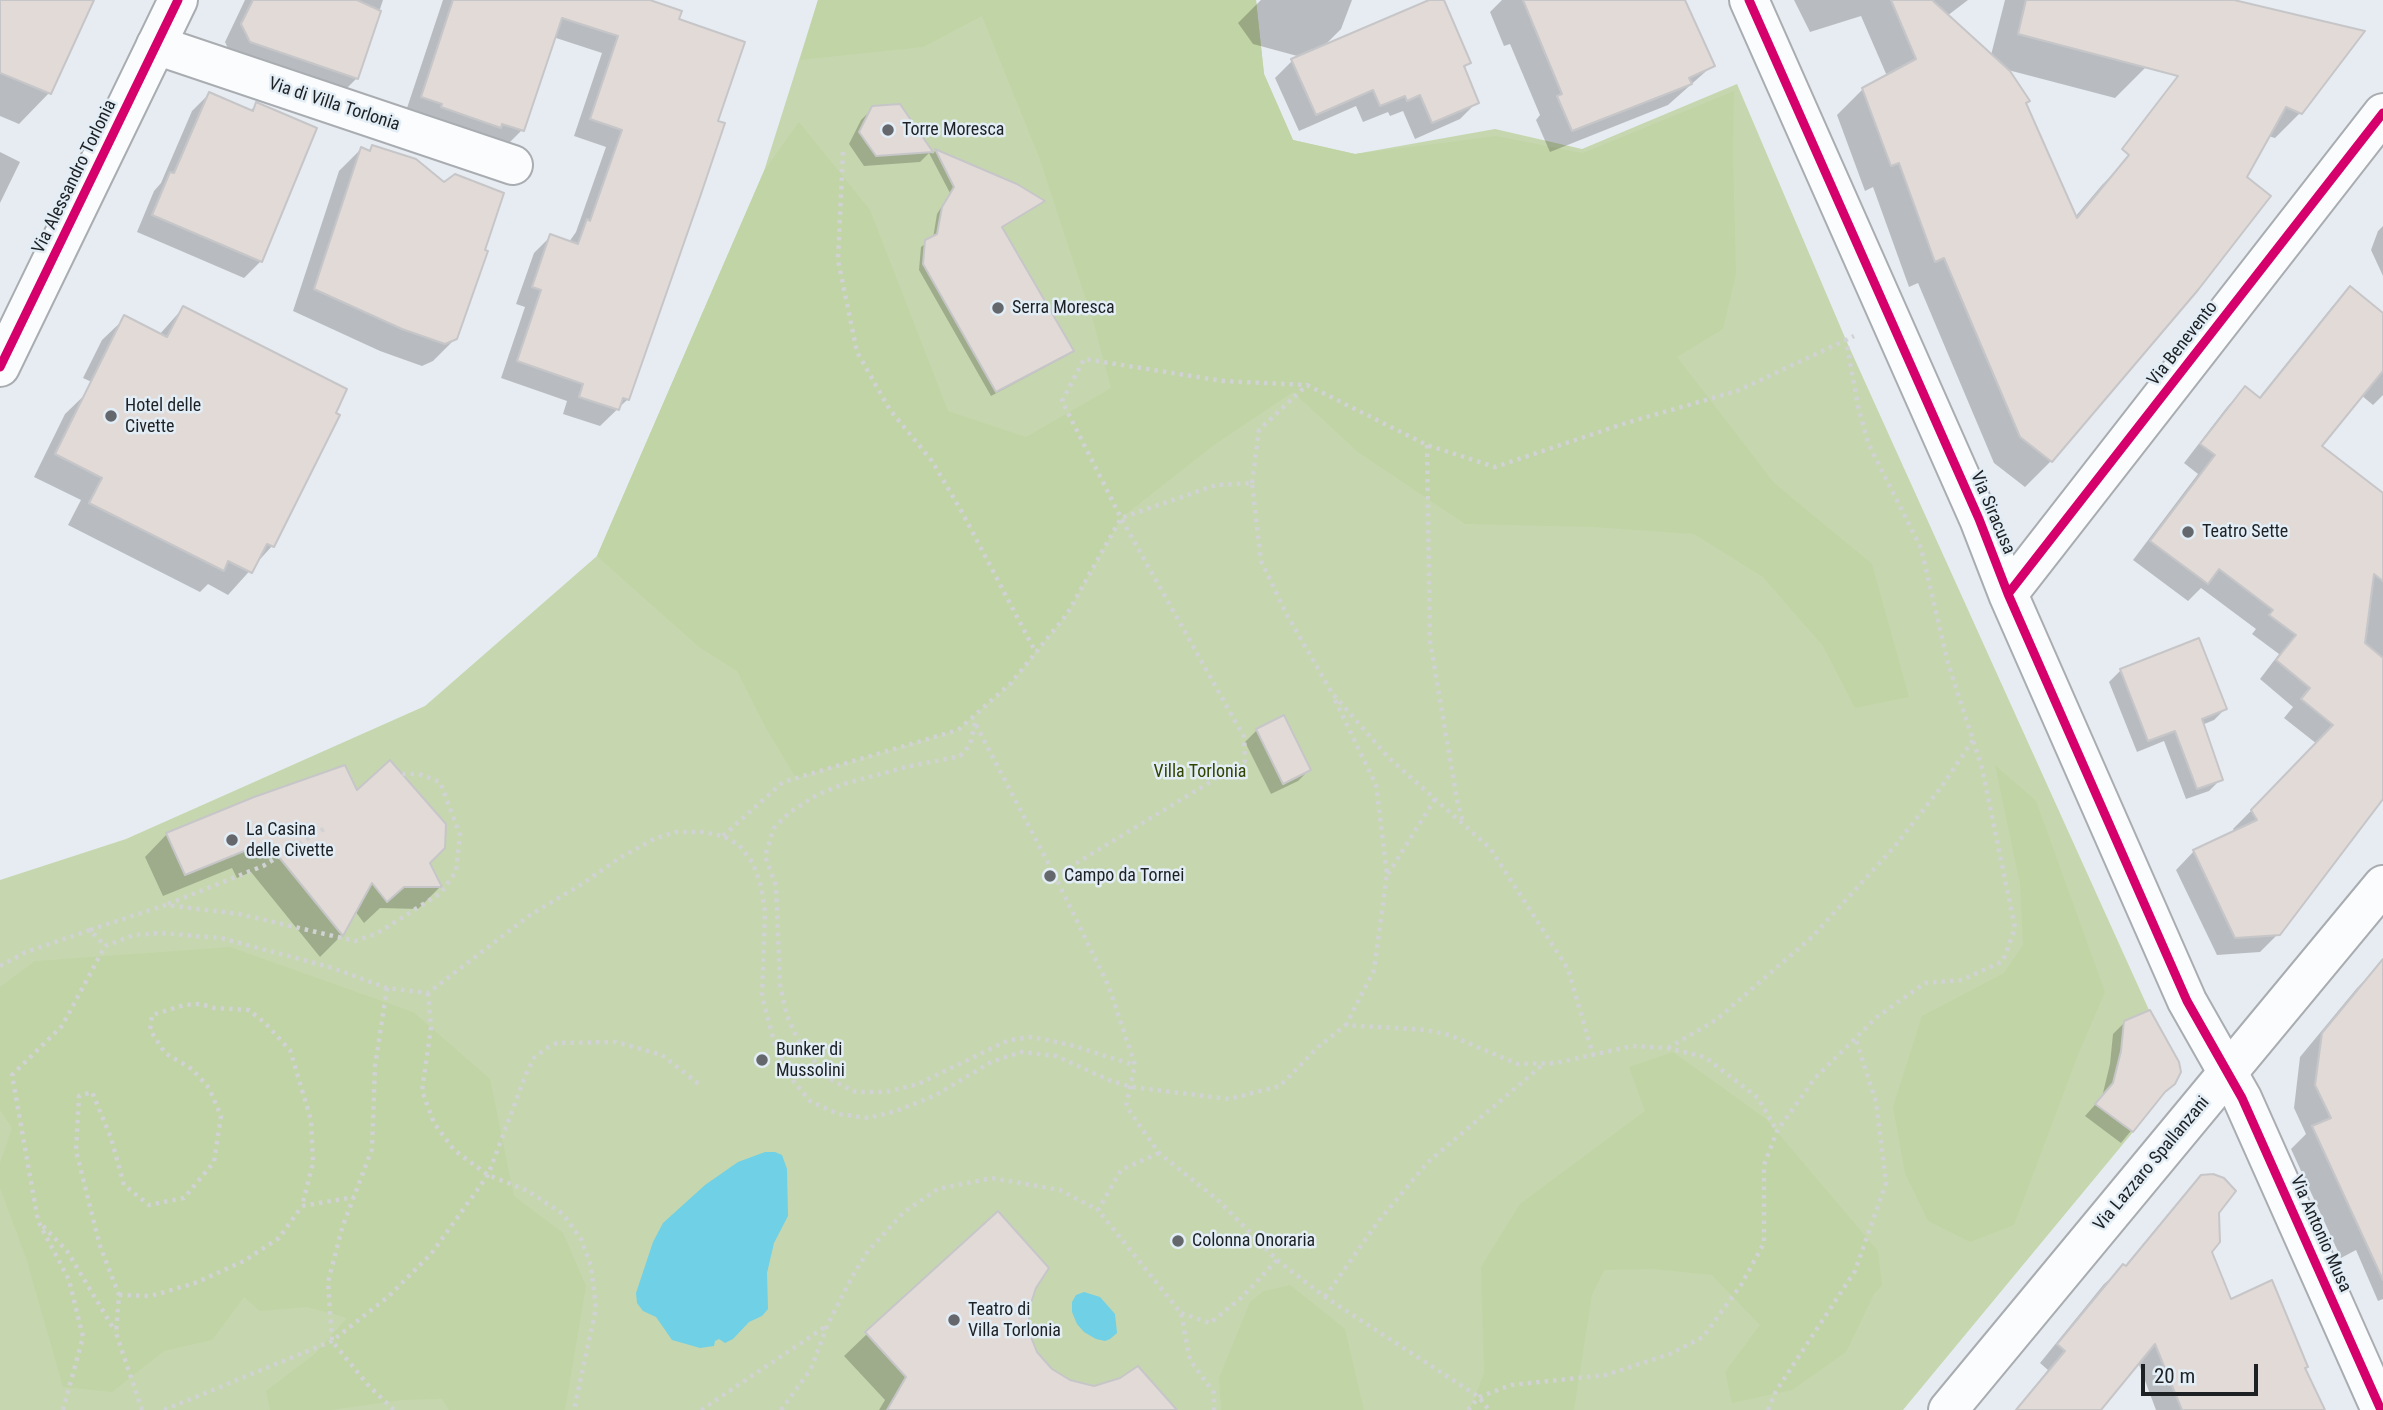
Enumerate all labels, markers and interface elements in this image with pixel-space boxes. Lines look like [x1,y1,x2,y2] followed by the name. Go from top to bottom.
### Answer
[265,74,403,136] street label: Via di Villa Torlonia
[28,96,122,258] street label: Via Alessandro Torlonia
[902,119,1004,141] place label: Torre Moresca
[880,122,896,138] marker: Torre Moresca
[1012,297,1115,319] place label: Serra Moresca
[2143,297,2223,391] street label: Via Benevento
[990,300,1006,316] marker: Serra Moresca
[125,395,201,438] place label: Hotel delle Civette
[103,408,119,424] marker: Hotel delle Civette
[1965,468,2019,558] street label: Via Siracusa
[2202,521,2288,543] place label: Teatro Sette
[2180,524,2196,540] marker: Teatro Sette
[1154,761,1246,783] park label: Villa Torlonia
[246,819,334,862] place label: La Casina delle Civette
[224,832,240,848] marker: La Casina delle Civette
[1064,865,1184,887] place label: Campo da Tornei
[1042,868,1058,884] marker: Campo da Tornei
[776,1039,845,1082] place label: Bunker di Mussolini
[754,1052,770,1068] marker: Bunker di Mussolini
[2089,1092,2215,1236] street label: Via Lazzaro Spallanzani
[2285,1172,2355,1296] street label: Via Antonio Musa
[1192,1230,1315,1252] place label: Colonna Onoraria
[1170,1233,1186,1249] marker: Colonna Onoraria
[968,1299,1061,1342] place label: Teatro di Villa Torlonia
[946,1312,962,1328] marker: Teatro di Villa Torlonia
[2145,1350,2262,1394] scale bar
[2154,1364,2195,1388] text: 20 m

